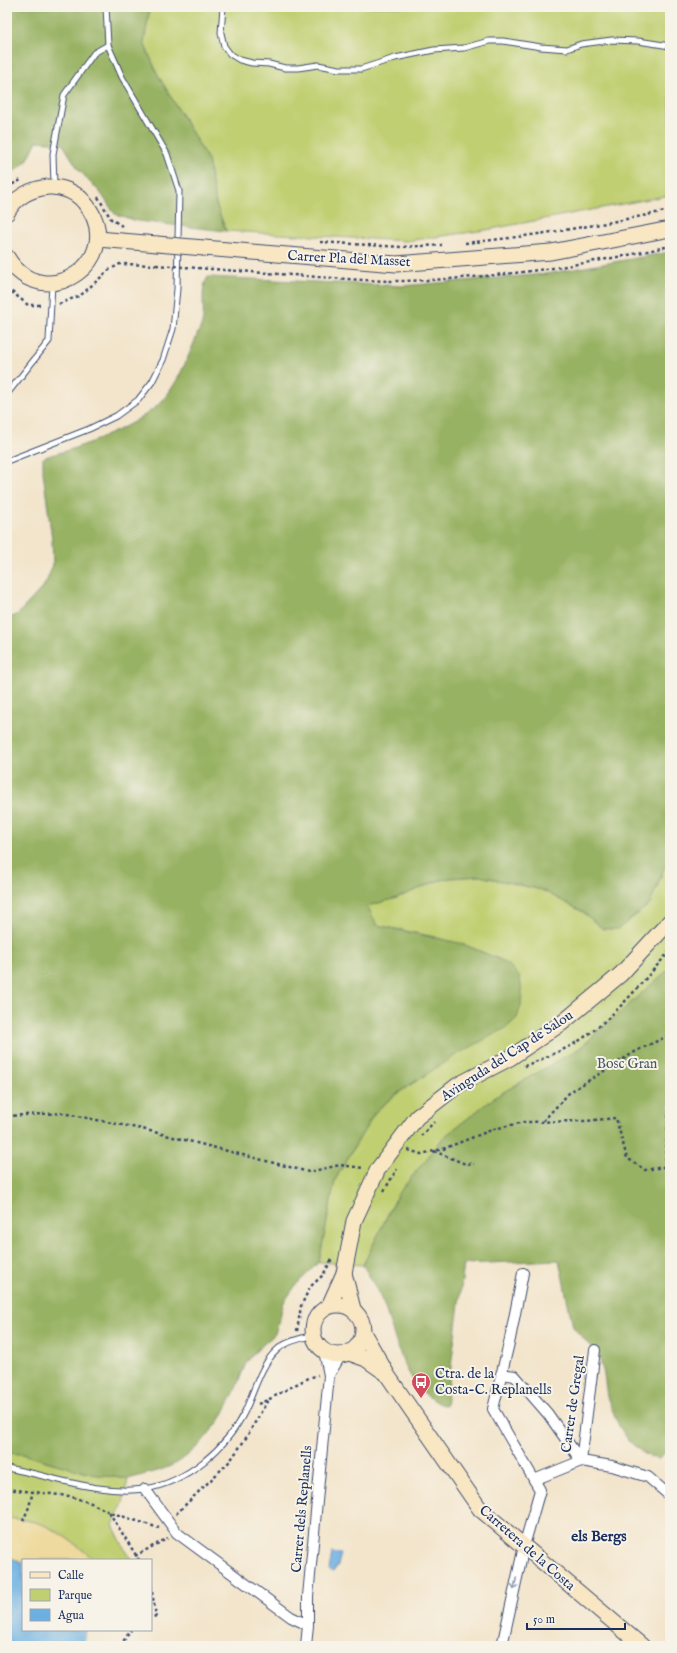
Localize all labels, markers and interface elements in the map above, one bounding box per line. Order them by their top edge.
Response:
street label: Carrer Pla del Masset [287,247,411,271]
street label: Avinguda del Cap de Salou [437,1006,577,1106]
park label: Bosc Gran [597,1055,658,1073]
street label: Carrer de Gregal [557,1354,589,1454]
place label: Ctra. de la Costa-C. Replanells [435,1365,552,1399]
bus stop icon: Ctra. de la Costa-C. Replanells [410,1371,432,1399]
street label: Carrer dels Replanells [287,1445,317,1573]
street label: Carretera de la Costa [475,1501,579,1595]
district label: els Bergs [571,1527,627,1546]
legend [22,1559,152,1631]
text: Calle [58,1568,84,1583]
one-way arrow [511,1577,519,1590]
text: Parque [58,1588,93,1604]
scale bar [527,1605,625,1631]
text: Agua [57,1608,85,1623]
text: 50 m [533,1612,555,1627]

